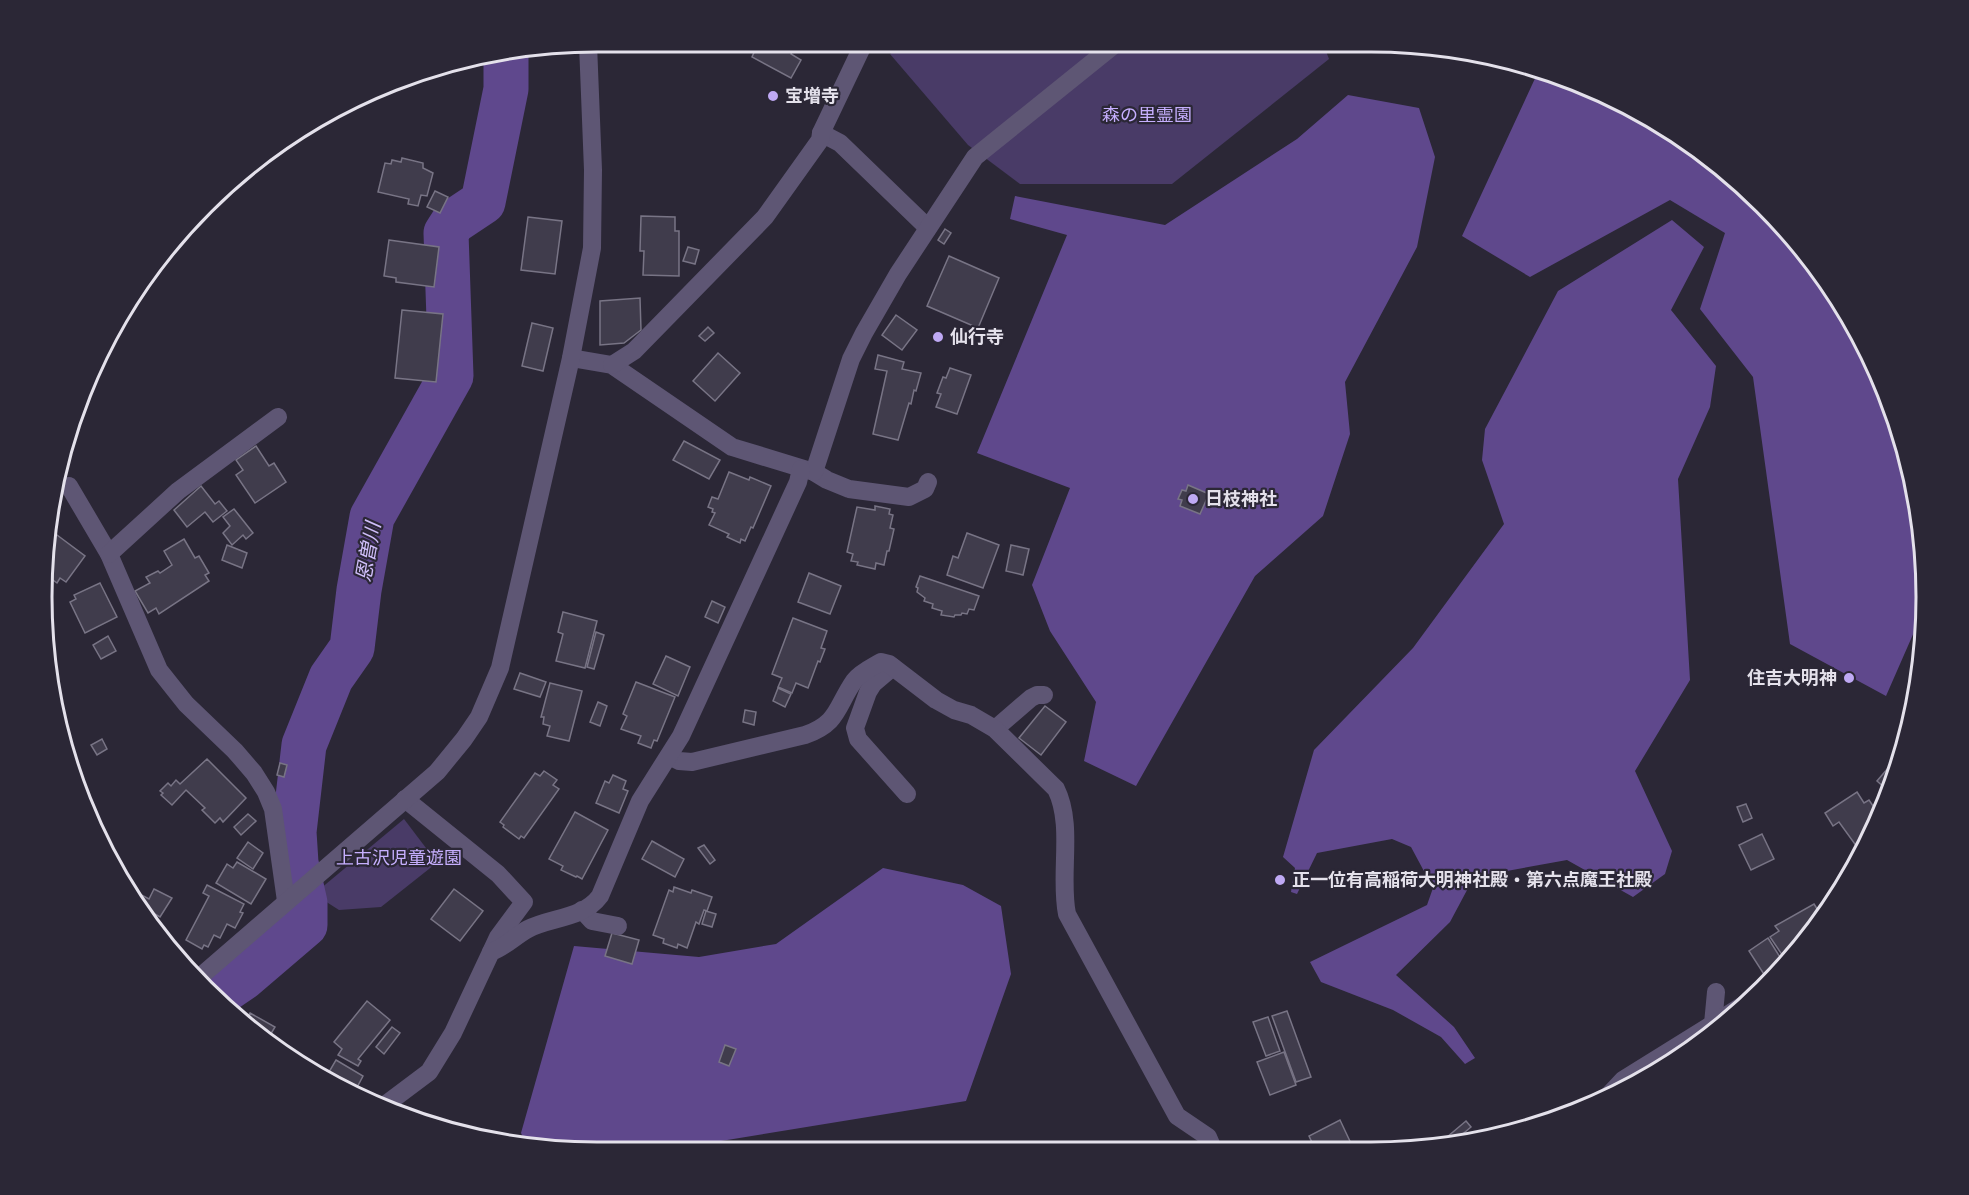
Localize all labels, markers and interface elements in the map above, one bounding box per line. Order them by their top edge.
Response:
place label: 宝増寺 [785,83,839,107]
marker: 宝増寺 [766,89,780,103]
park label: 森の里霊園 [1102,102,1192,126]
place label: 仙行寺 [950,324,1004,348]
marker: 仙行寺 [931,330,945,344]
place label: 日枝神社 [1205,486,1277,510]
marker: 日枝神社 [1186,492,1200,506]
water label: 恩曽川 [349,518,386,584]
place label: 住吉大明神 [1747,665,1837,689]
marker: 住吉大明神 [1842,671,1856,685]
park label: 上古沢児童遊園 [336,845,462,869]
place label: 正一位有高稲荷大明神社殿・第六点魔王社殿 [1292,867,1652,891]
marker: 正一位有高稲荷大明神社殿・第六点魔王社殿 [1273,873,1287,887]

